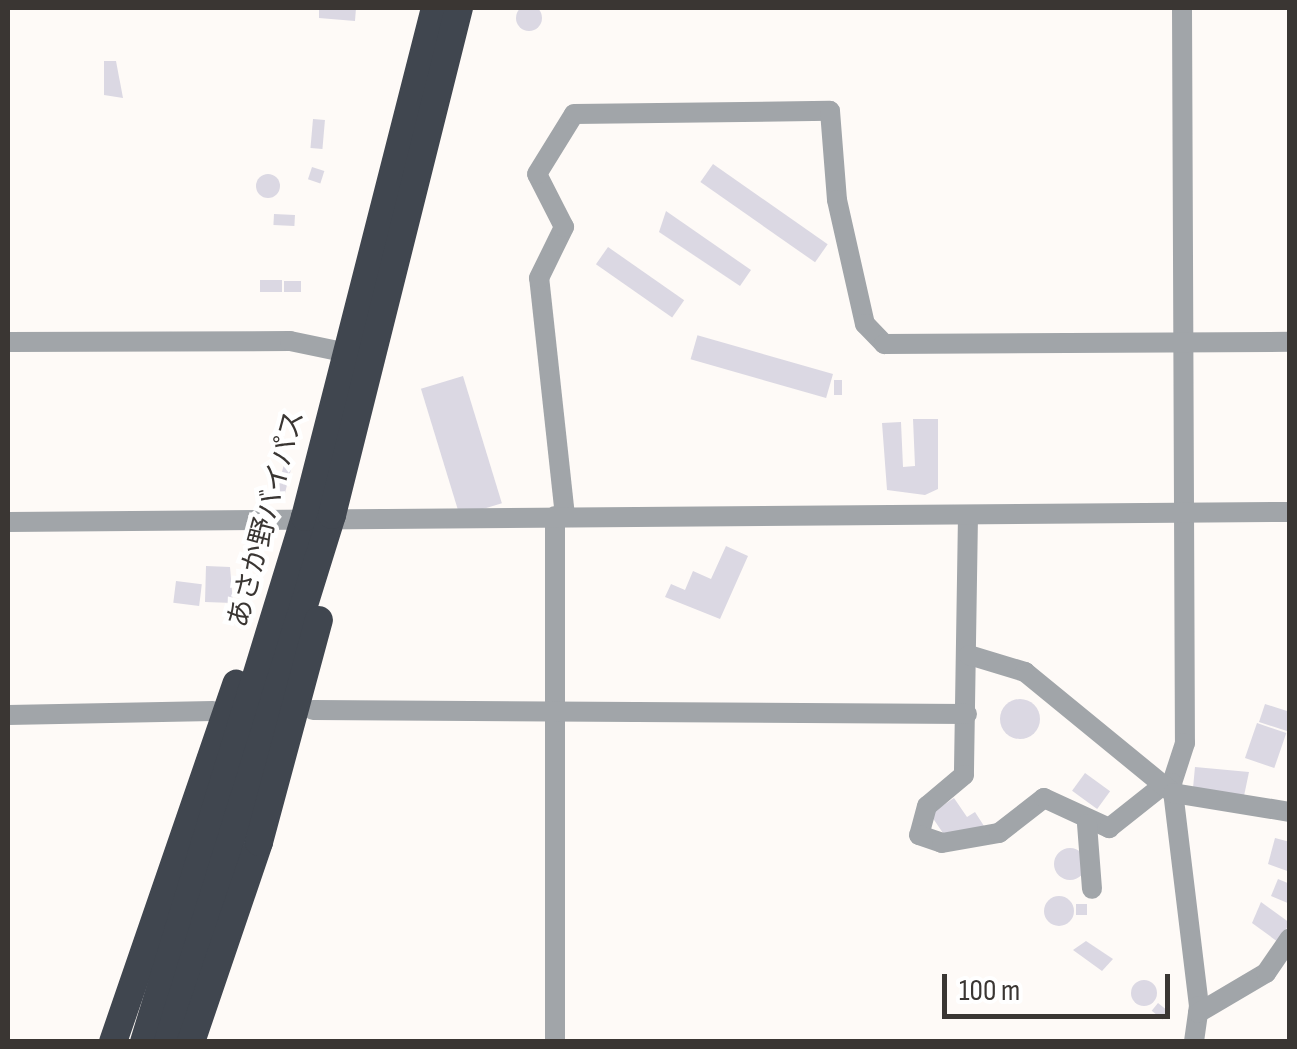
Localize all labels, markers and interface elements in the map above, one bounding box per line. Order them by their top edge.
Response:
street label: あさか野バイパス [222,406,312,632]
scale bar [947,954,1174,1016]
text: 100 m [959,973,1020,1009]

